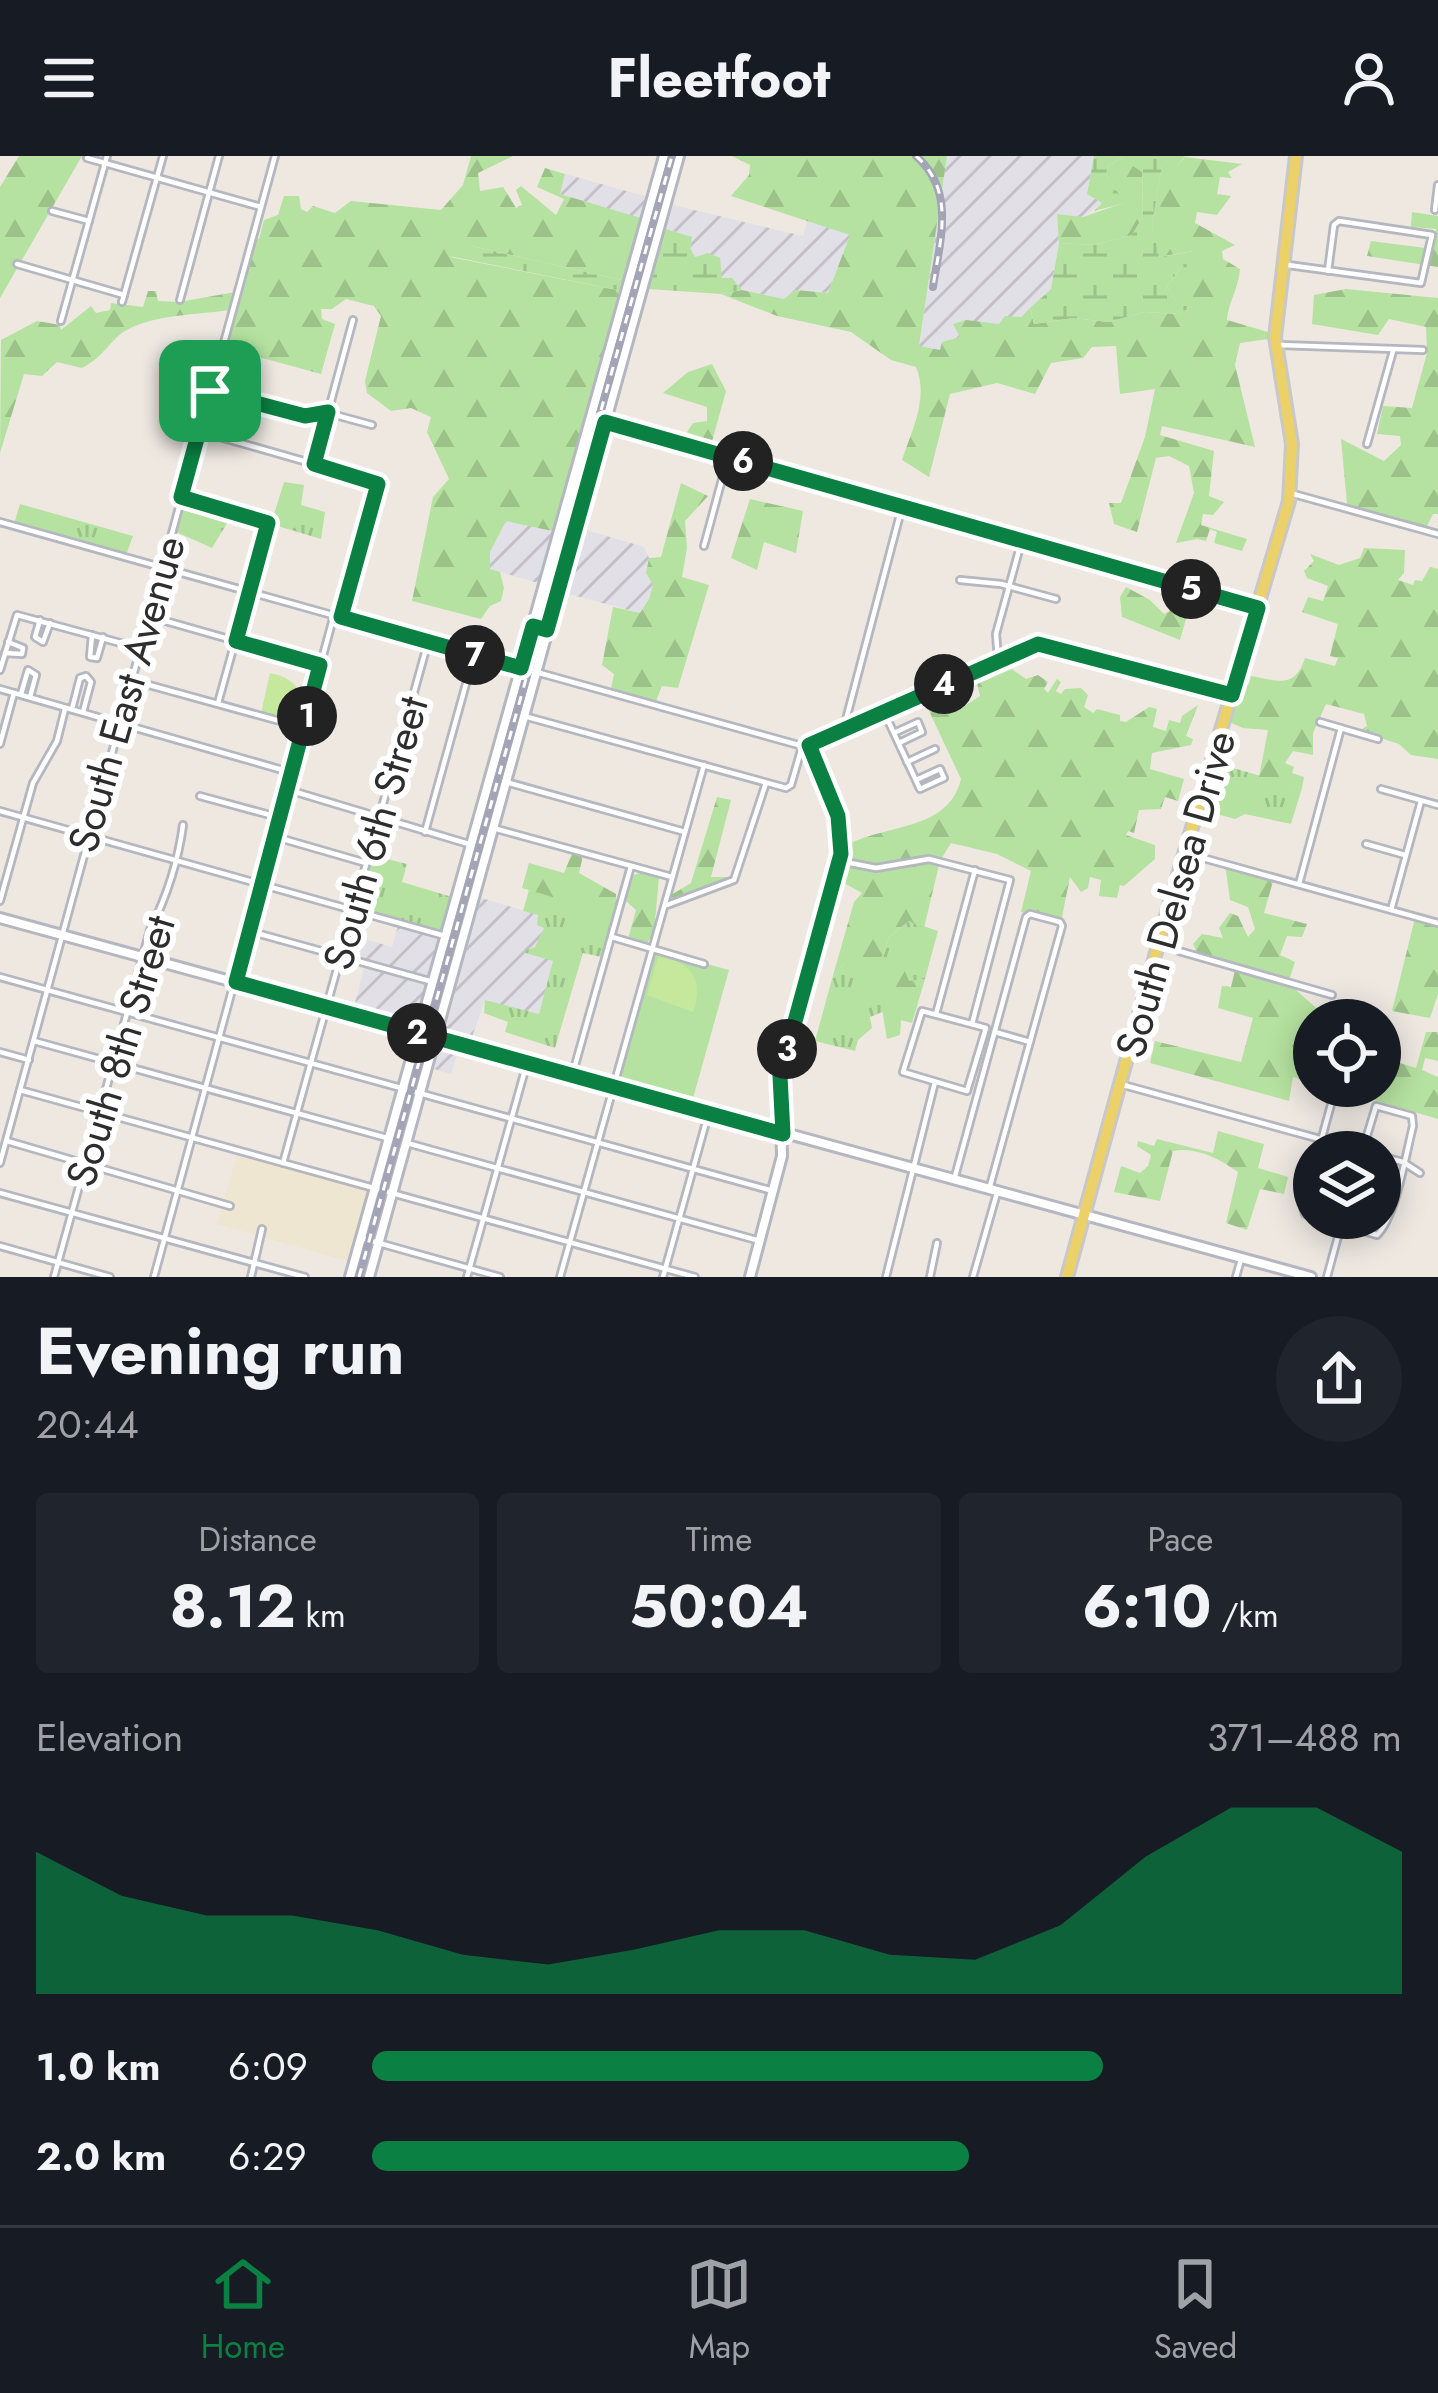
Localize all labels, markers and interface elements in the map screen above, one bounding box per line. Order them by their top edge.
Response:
text: Fleetfoot [608,39,830,117]
icon: menu [36,45,102,111]
icon: person [1336,45,1402,111]
pin [159,340,261,442]
icon: arrive [177,358,243,424]
pin: 6 [713,431,773,491]
text: 6 [732,437,754,484]
street label: South East Avenue [52,529,201,859]
pin: 5 [1161,559,1221,619]
text: 5 [1180,565,1202,612]
pin: 7 [445,625,505,685]
text: 7 [465,631,485,678]
pin: 4 [914,654,974,714]
text: 4 [932,660,956,707]
pin: 1 [277,686,337,746]
street label: South 6th Street [307,689,444,977]
text: 1 [299,692,315,739]
street label: South Delsea Drive [1100,724,1251,1065]
street label: South 8th Street [50,908,191,1194]
map controls [1293,999,1401,1239]
button: locate [1293,999,1401,1107]
pin: 2 [387,1003,447,1063]
text: 2 [406,1009,428,1056]
pin: 3 [757,1019,817,1079]
text: 3 [777,1025,797,1072]
button: layers [1293,1131,1401,1239]
text: Evening run [36,1303,405,1399]
button: share [1276,1316,1402,1442]
text: 20:44 [36,1396,139,1453]
text: Distance [199,1516,317,1563]
text: Time [686,1516,752,1563]
text: Pace [1147,1516,1213,1563]
text: 8.12 [170,1563,296,1650]
text: 50:04 [629,1563,809,1650]
text: 6:10 [1082,1563,1212,1650]
text: km [296,1592,346,1639]
text: /km [1212,1592,1279,1639]
text: Elevation [36,1709,183,1766]
text: 371–488 m [1207,1709,1402,1766]
text: 1.0 km [36,2038,160,2095]
text: 6:09 [228,2038,308,2095]
text: 2.0 km [36,2128,166,2185]
text: 6:29 [228,2128,307,2185]
tab: Home [201,2251,285,2370]
tab: Map [686,2251,752,2370]
tab: Saved [1154,2251,1237,2370]

